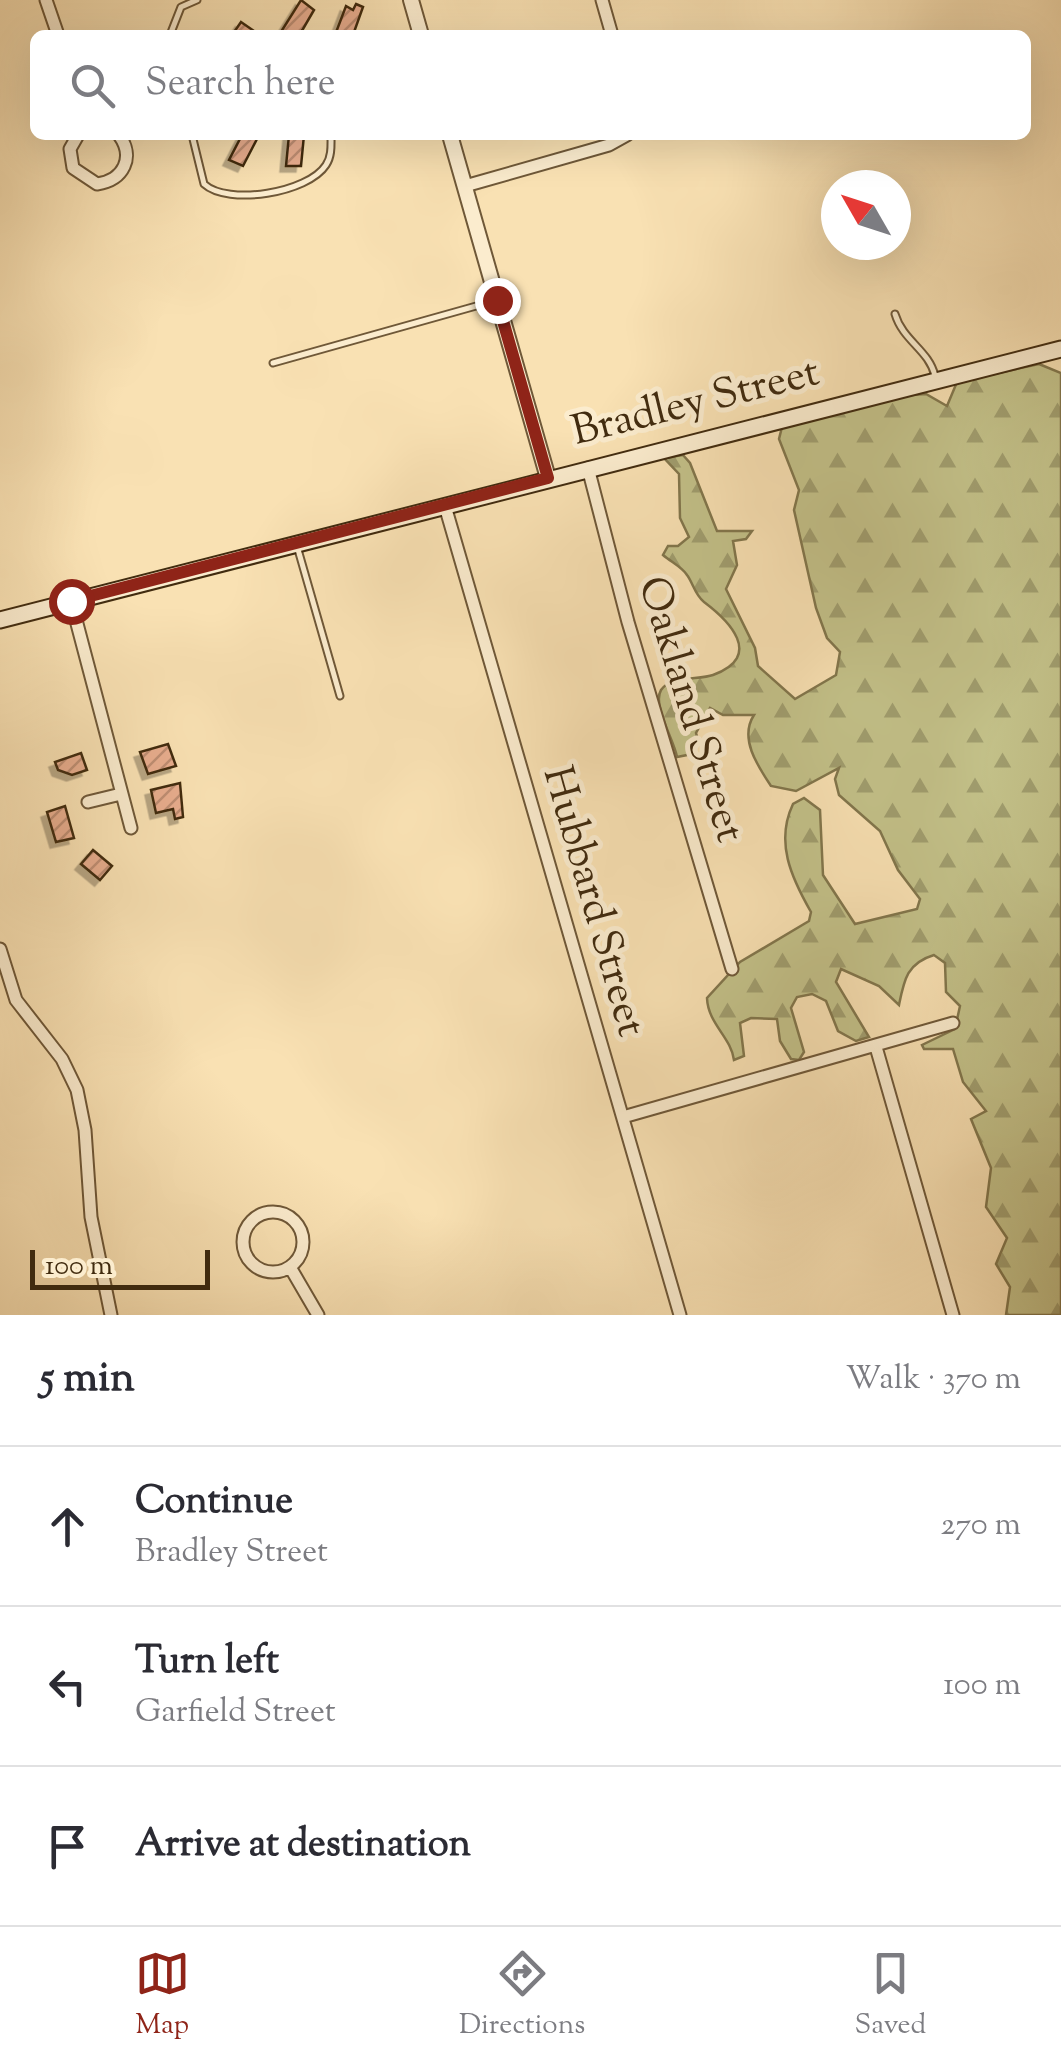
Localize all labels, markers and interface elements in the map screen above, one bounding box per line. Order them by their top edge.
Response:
search box [30,30,1031,140]
icon: search [65,58,120,113]
text: Search here [145,58,336,112]
north arrow [821,170,911,260]
route end [475,278,521,324]
street label: Bradley Street [566,344,826,464]
street label: Oakland Street [620,570,758,850]
route start [49,579,95,625]
street label: Hubbard Street [525,760,659,1044]
scale bar [30,1245,210,1290]
text: 100 m [45,1247,113,1287]
text: 5 min [40,1350,135,1410]
text: Walk · 370 m [846,1357,1021,1403]
text: Continue [135,1476,293,1530]
icon: ahead [40,1499,95,1554]
text: 270 m [940,1503,1021,1549]
text: Bradley Street [135,1530,328,1576]
text: Turn left [135,1636,279,1690]
icon: left [40,1659,95,1714]
text: 100 m [943,1663,1021,1709]
text: Garfield Street [135,1690,336,1736]
icon: arrive [40,1819,95,1874]
text: Arrive at destination [135,1819,471,1873]
tab: Map [135,1946,190,2046]
tab: Directions [459,1946,585,2046]
tab: Saved [854,1946,926,2046]

